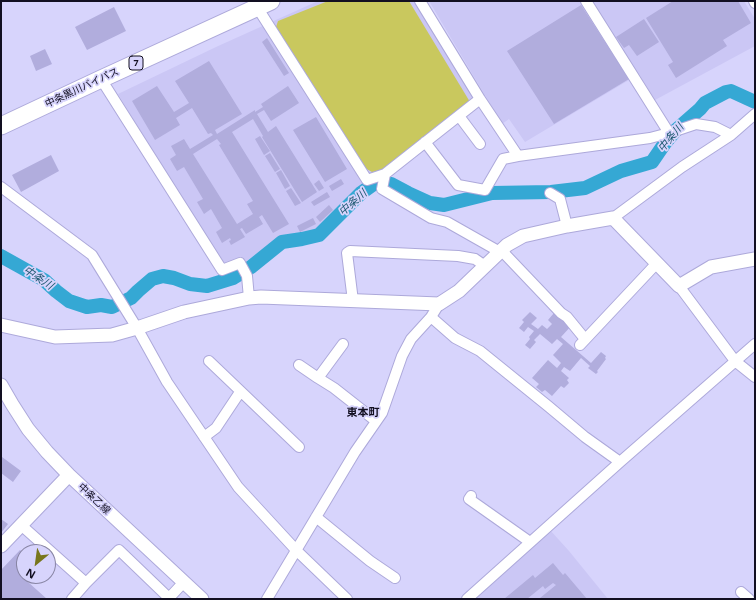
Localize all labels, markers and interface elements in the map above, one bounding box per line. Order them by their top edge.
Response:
road number: 7 [129,56,143,70]
street label: 中条黒川バイパス [43,66,121,110]
water label: 中条川 [655,121,687,155]
water label: 中条川 [336,187,370,219]
water label: 中条川 [21,263,55,293]
district label: 東本町 [347,406,379,420]
street label: 中条乙線 [75,481,113,517]
north arrow [16,544,56,584]
text: N [23,565,38,583]

